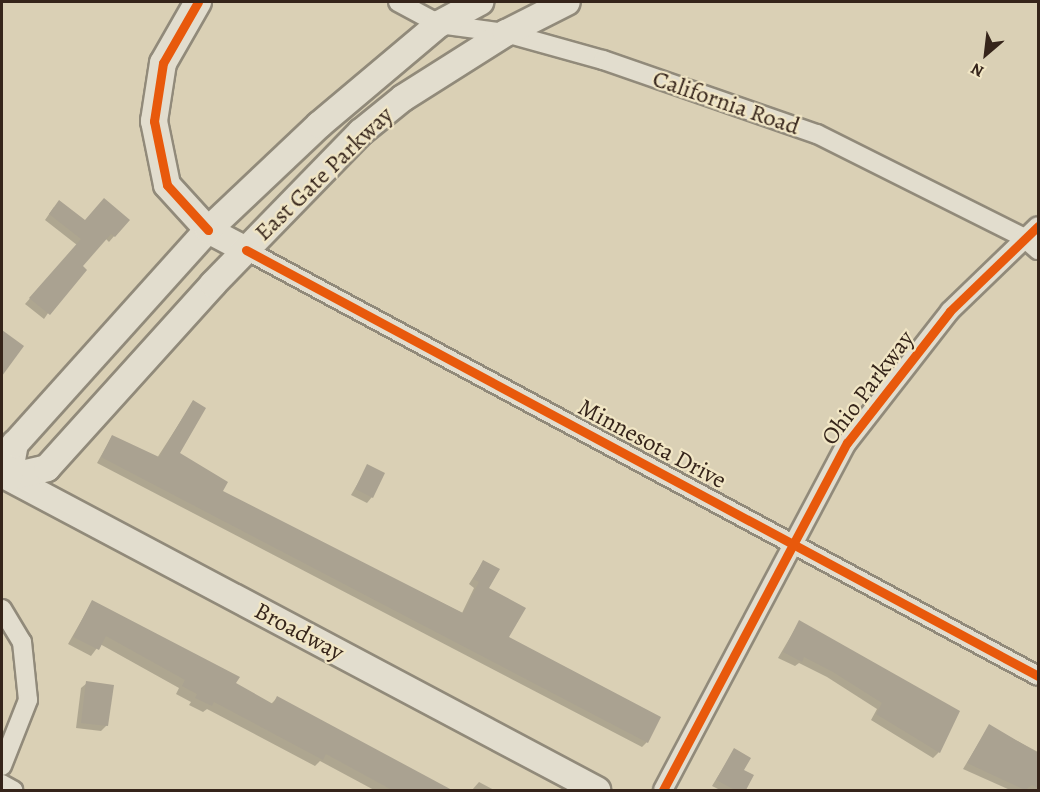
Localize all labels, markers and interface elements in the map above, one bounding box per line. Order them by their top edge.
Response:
north arrow [956,24,1016,84]
text: N [967,57,988,82]
street label: California Road [649,64,803,142]
street label: East Gate Parkway [249,101,399,247]
street label: Ohio Parkway [816,325,920,451]
street label: Minnesota Drive [573,393,731,495]
street label: Broadway [249,597,349,667]

